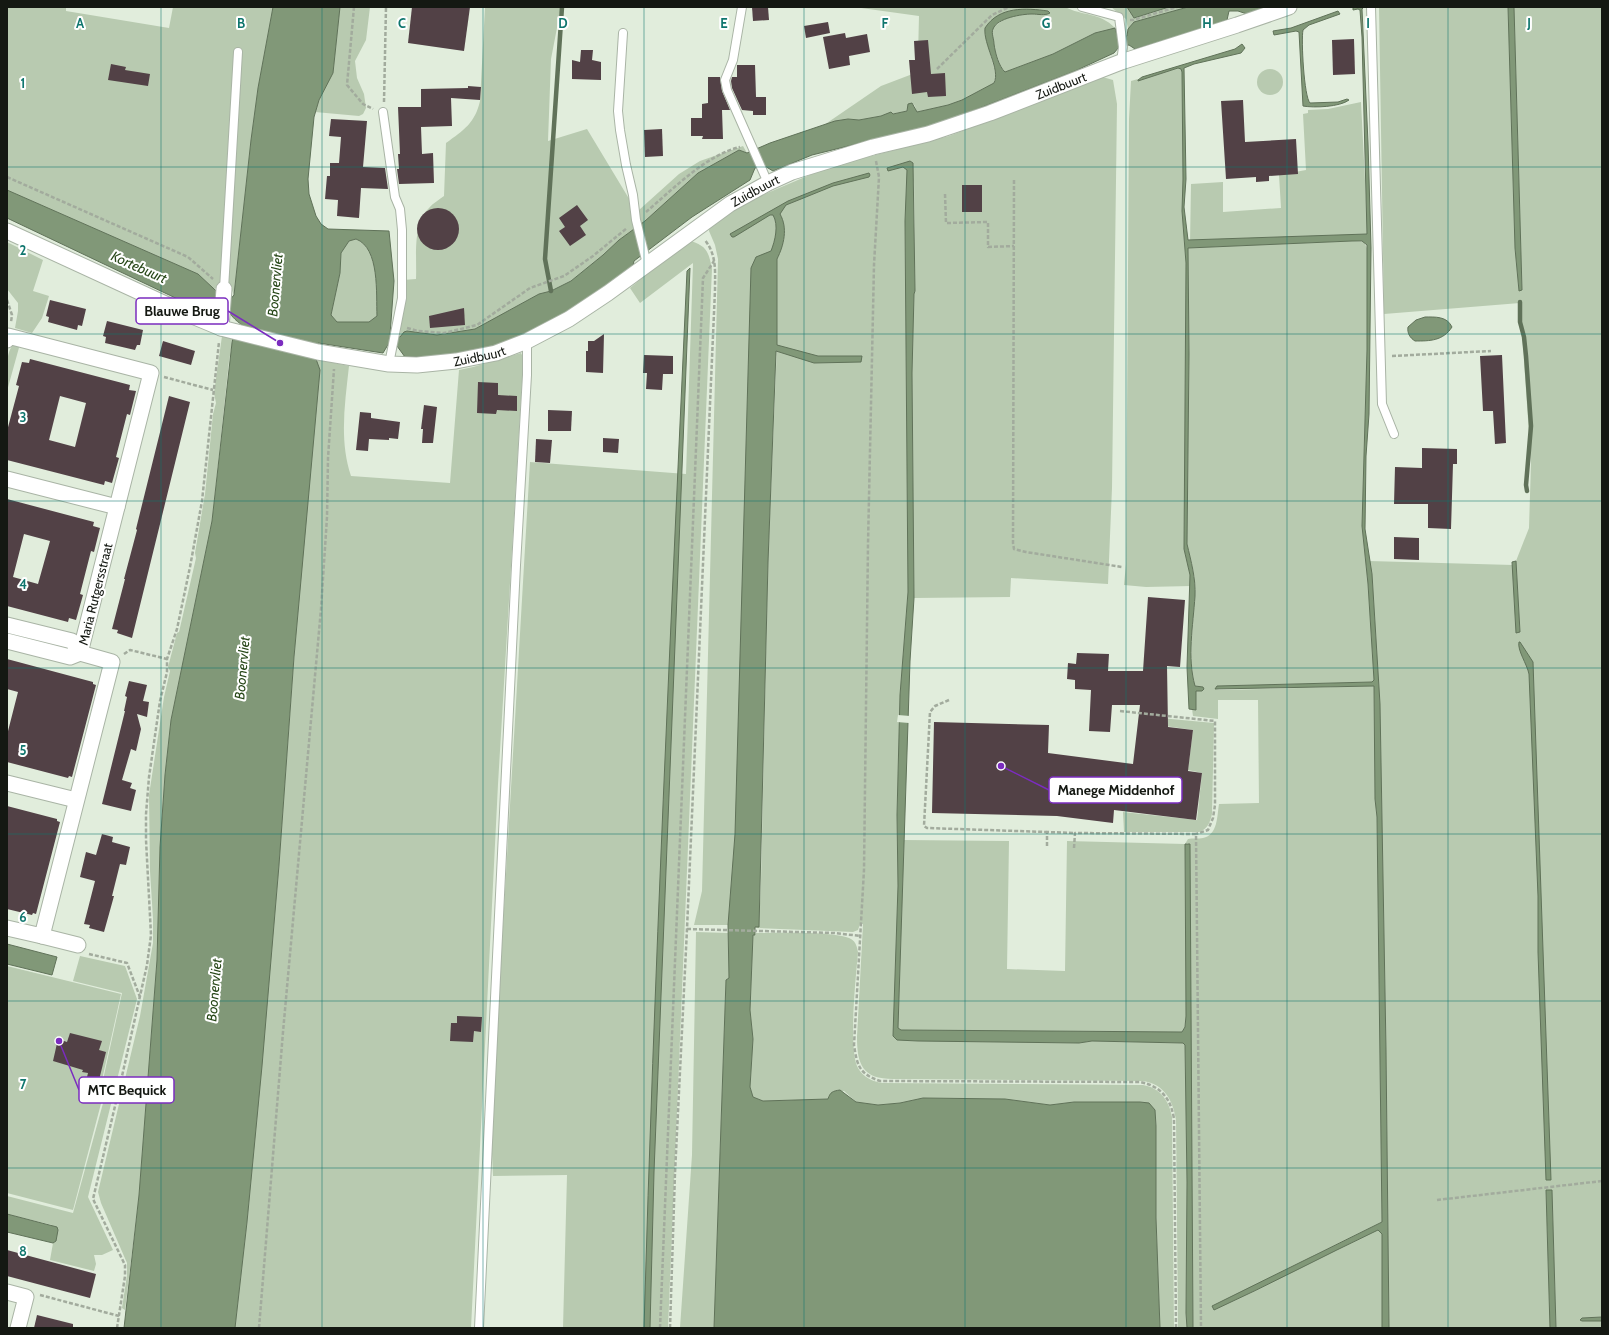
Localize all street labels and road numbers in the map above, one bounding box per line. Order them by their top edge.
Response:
street label: Zuidbuurt [1033,68,1089,102]
street label: Zuidbuurt [728,171,782,210]
street label: Zuidbuurt [452,342,508,369]
street label: Maria Rutgersstraat [75,541,116,647]

